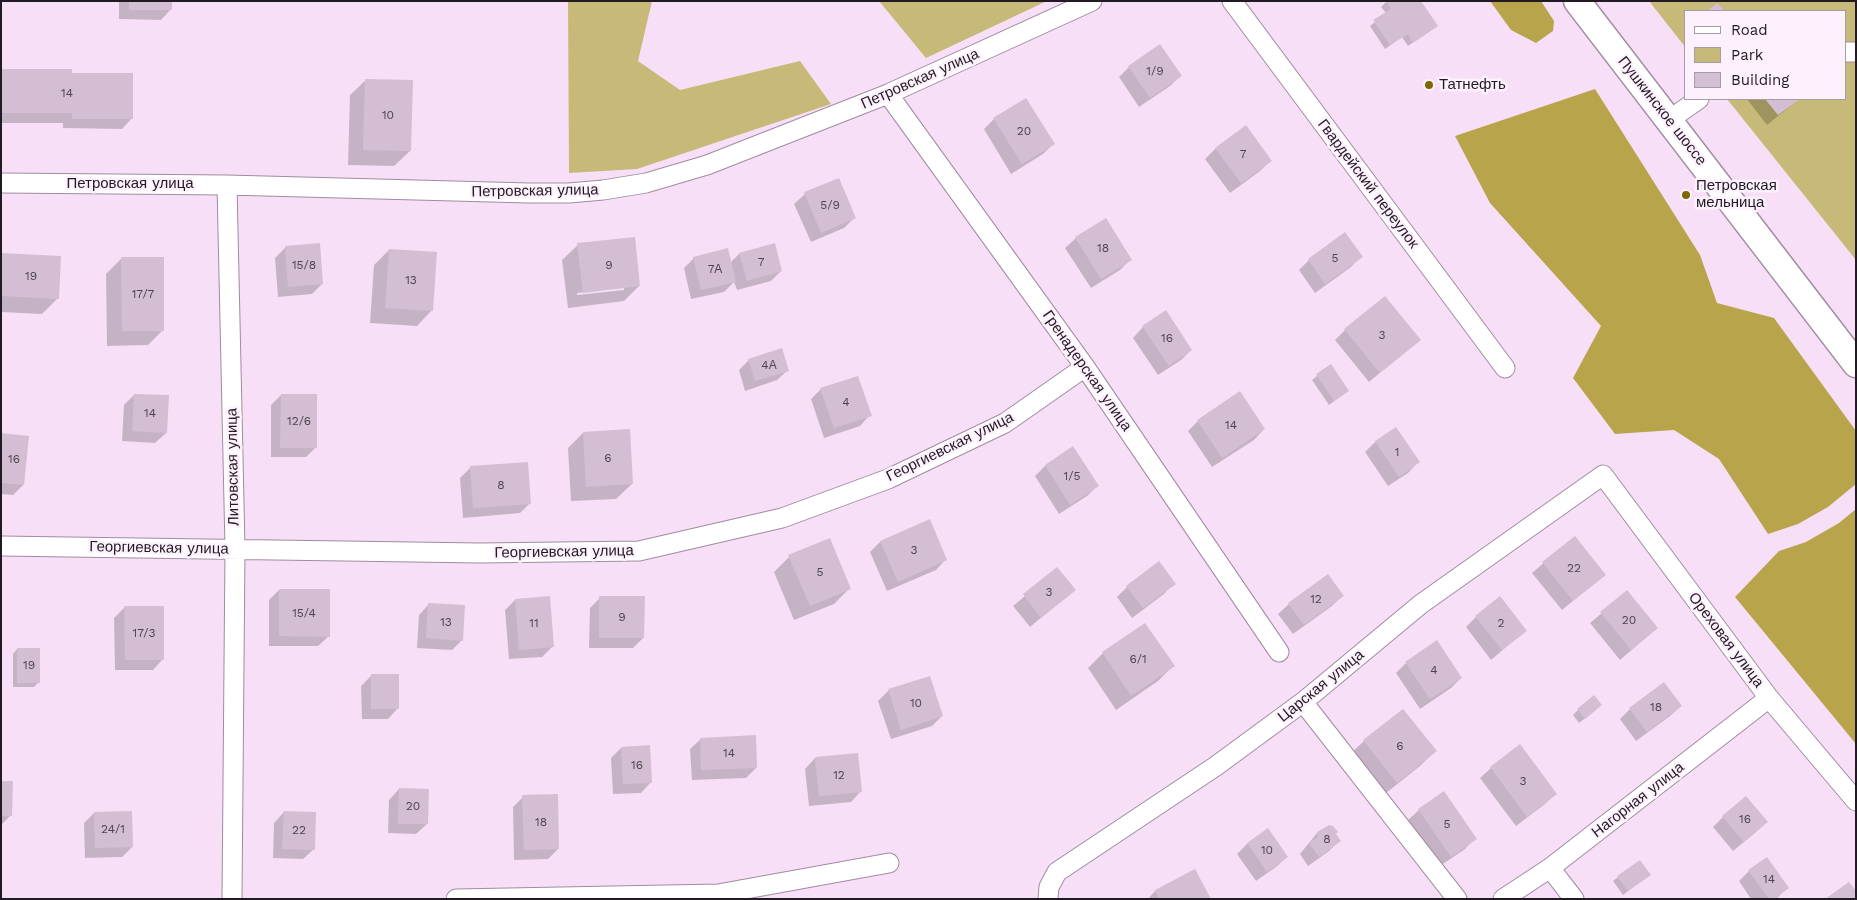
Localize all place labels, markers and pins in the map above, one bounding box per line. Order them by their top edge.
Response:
place label: Татнефть [1439,76,1506,94]
marker: Татнефть [1423,79,1435,91]
place label: Петровская мельница [1696,177,1777,212]
marker: Петровская мельница [1680,189,1692,201]

